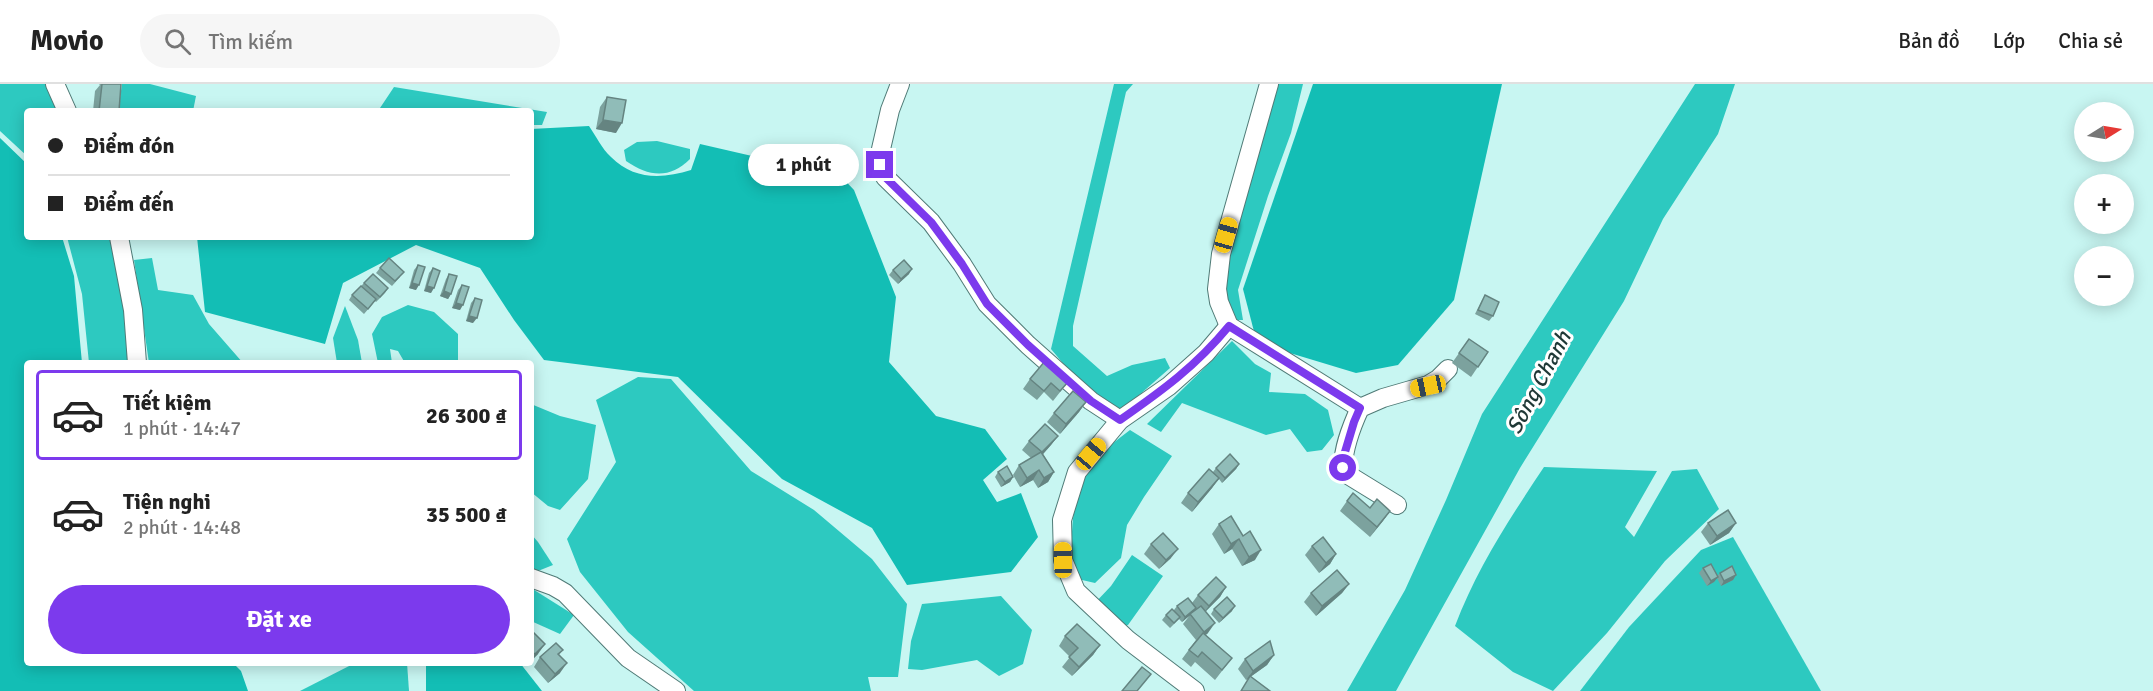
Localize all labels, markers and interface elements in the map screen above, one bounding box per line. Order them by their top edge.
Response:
search box [140,14,560,68]
text: Movio [30,24,104,58]
icon: search [161,25,194,58]
text: Tìm kiếm [209,28,293,55]
text: Bản đồ [1898,28,1960,54]
text: Lớp [1993,28,2025,54]
text: Chia sẻ [2058,28,2123,54]
north arrow [2074,102,2134,162]
map controls [2074,102,2134,306]
text: Điểm đón [84,132,175,159]
callout: 1 phút [748,144,859,186]
route end [866,151,893,178]
text: 1 phút [776,152,831,177]
button: + [2074,174,2134,234]
text: Điểm đến [84,190,174,217]
car [1212,215,1240,255]
button: − [2074,246,2134,306]
water label: Sông Chanh [1500,325,1577,438]
car [1409,373,1447,399]
icon: car [51,388,105,442]
text: Tiết kiệm [123,389,211,416]
text: 26 300 ₫ [426,402,507,429]
text: 1 phút · 14:47 [123,416,241,441]
car [1073,434,1109,474]
route start [1329,454,1356,481]
icon: car [51,487,105,541]
text: Tiện nghi [123,488,211,515]
text: 35 500 ₫ [426,501,507,528]
text: 2 phút · 14:48 [123,515,241,540]
car [1054,542,1072,578]
button: Đặt xe [48,585,510,654]

